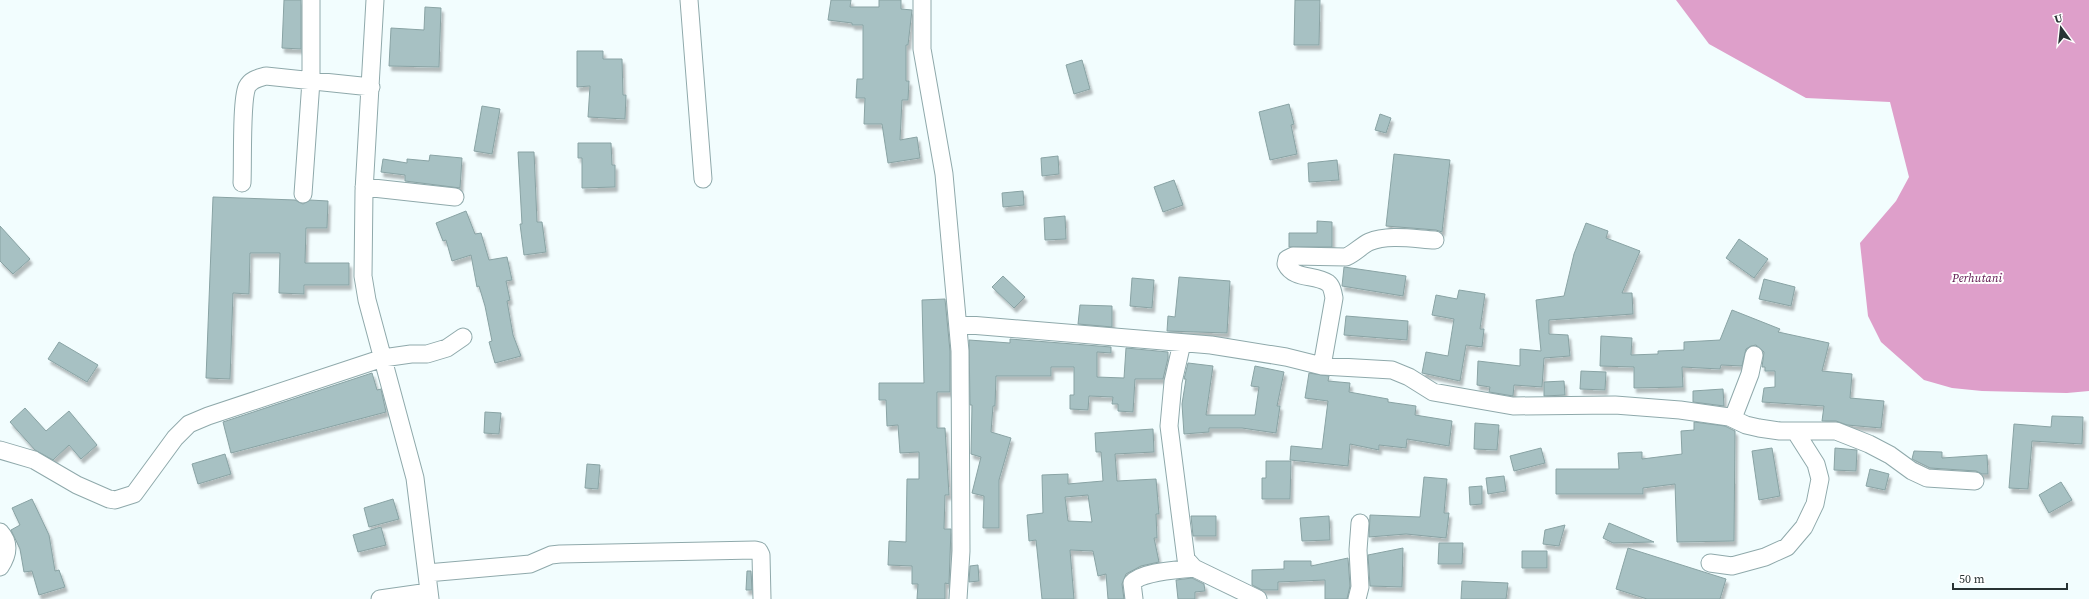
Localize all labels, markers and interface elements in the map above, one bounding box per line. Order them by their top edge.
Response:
north arrow [2041,8,2081,48]
text: U [2053,11,2064,27]
park label: Perhutani [1951,270,2002,286]
scale bar [1953,565,2067,591]
text: 50 m [1959,571,1985,587]

